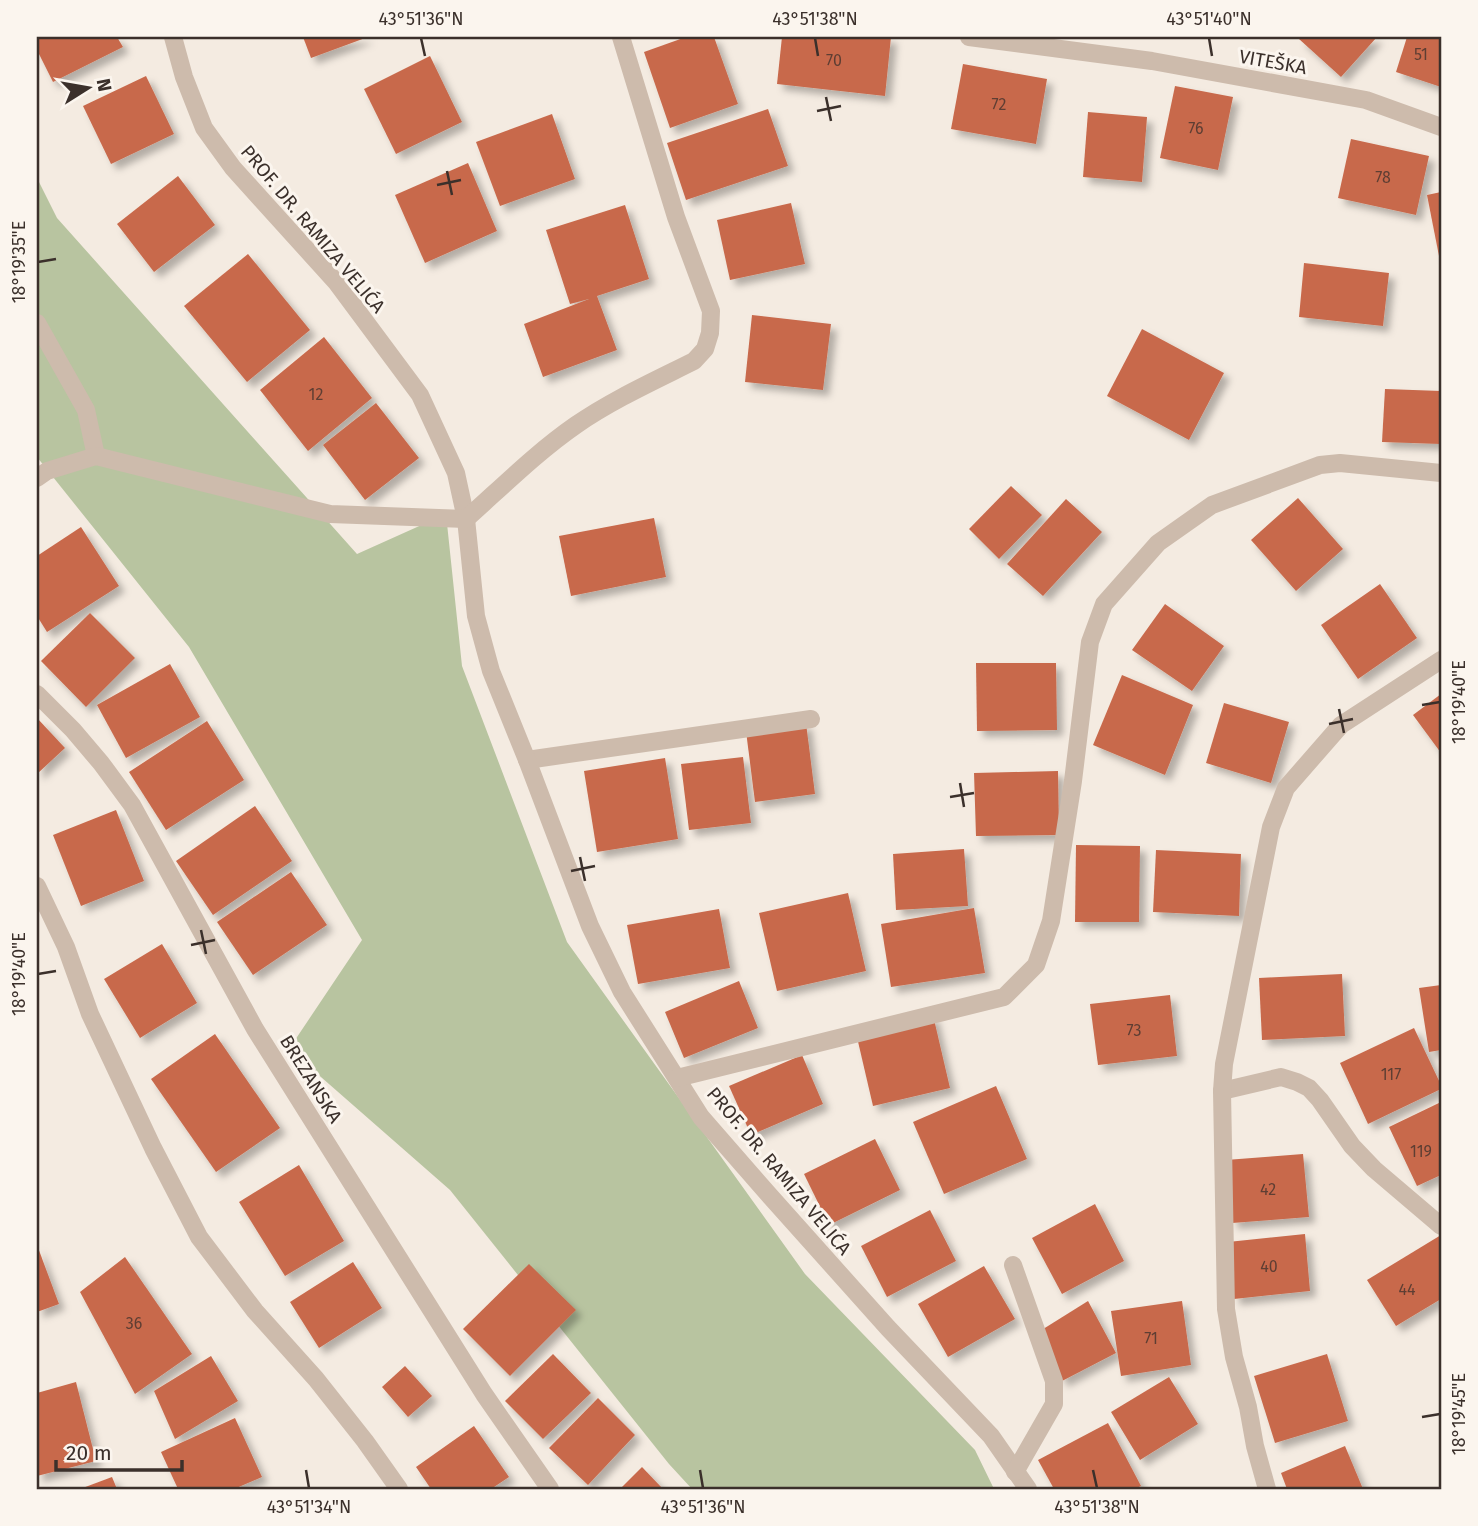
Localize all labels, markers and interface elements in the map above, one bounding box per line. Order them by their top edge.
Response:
text: 43°51'36"N [378,8,464,30]
text: 43°51'38"N [772,8,858,30]
text: 43°51'40"N [1166,8,1252,30]
street label: VITEŠKA [1237,45,1309,79]
house number: 51 [1414,45,1428,64]
house number: 70 [826,51,842,70]
north arrow [52,52,122,122]
text: N [92,76,117,93]
house number: 72 [992,95,1006,114]
house number: 76 [1188,119,1204,138]
street label: PROF. DR. RAMIZA VELIĆA [236,140,390,318]
house number: 78 [1375,168,1391,187]
text: 18°19'35"E [8,221,30,303]
house number: 12 [309,385,323,404]
text: 18°19'40"E [1448,660,1470,744]
text: 18°19'40"E [8,932,30,1016]
house number: 73 [1127,1021,1141,1040]
street label: BREZANSKA [275,1031,347,1127]
house number: 117 [1381,1065,1401,1084]
street label: PROF. DR. RAMIZA VELIĆA [702,1082,856,1260]
house number: 119 [1410,1142,1432,1161]
house number: 42 [1260,1180,1276,1199]
house number: 40 [1260,1257,1278,1276]
house number: 44 [1398,1280,1416,1299]
house number: 36 [126,1314,142,1333]
house number: 71 [1144,1329,1158,1348]
text: 18°19'45"E [1448,1373,1470,1455]
scale bar [56,1428,182,1472]
text: 20 m [66,1440,112,1466]
text: 43°51'34"N [267,1496,351,1518]
text: 43°51'36"N [660,1496,746,1518]
text: 43°51'38"N [1054,1496,1140,1518]

